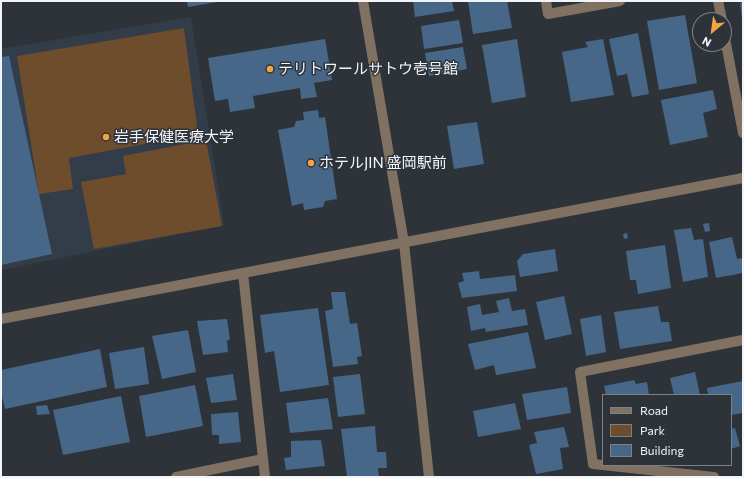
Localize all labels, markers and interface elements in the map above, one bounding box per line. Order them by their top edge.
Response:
north arrow [692,12,732,52]
text: N [700,34,713,50]
place label: テリトワールサトウ壱号館 [278,60,458,78]
marker: テリトワールサトウ壱号館 [265,64,275,74]
place label: 岩手保健医療大学 [114,128,234,146]
marker: 岩手保健医療大学 [101,132,111,142]
place label: ホテルJIN 盛岡駅前 [319,154,447,172]
marker: ホテルJIN 盛岡駅前 [306,158,316,168]
legend [602,394,732,466]
text: Road [640,403,668,417]
text: Park [640,423,665,437]
text: Building [640,443,684,457]

